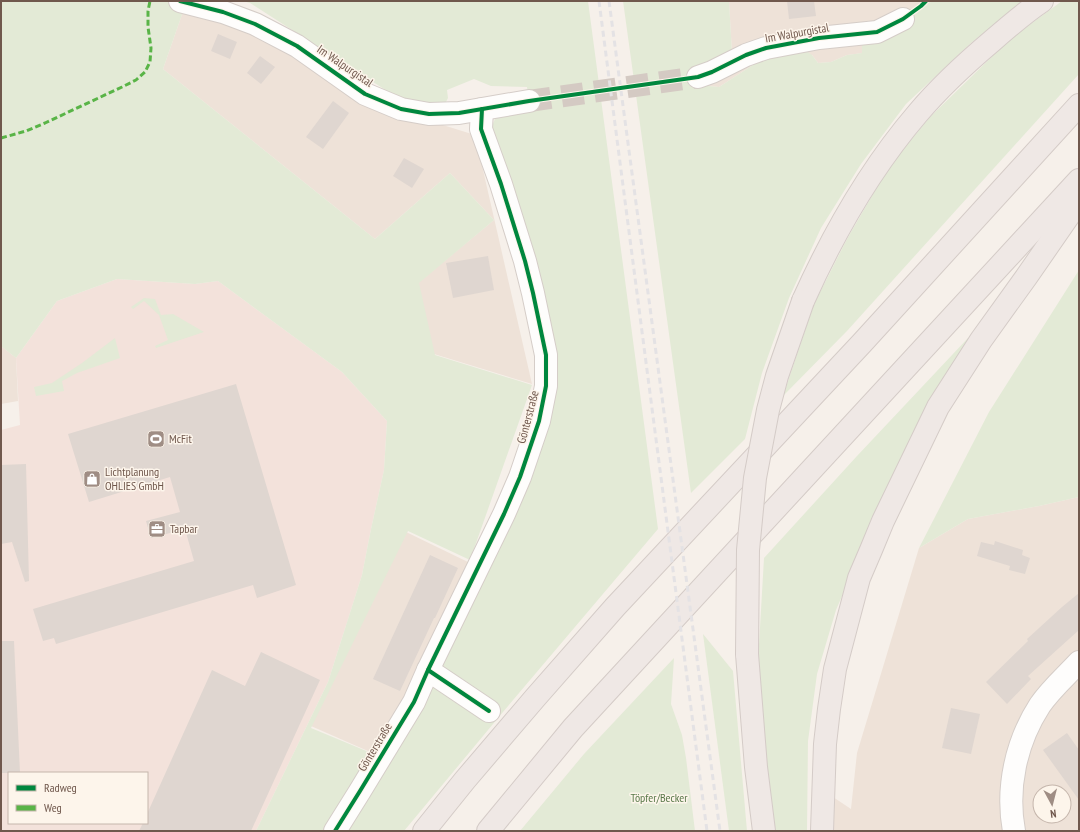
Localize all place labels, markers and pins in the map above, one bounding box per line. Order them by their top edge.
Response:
sports icon: McFit [146,429,166,449]
place label: McFit [169,431,192,446]
place label: Lichtplanung OHLIES GmbH [105,464,164,493]
shop icon: Lichtplanung OHLIES GmbH [82,469,102,489]
office icon: Tapbar [147,519,167,539]
place label: Tapbar [170,521,198,536]

